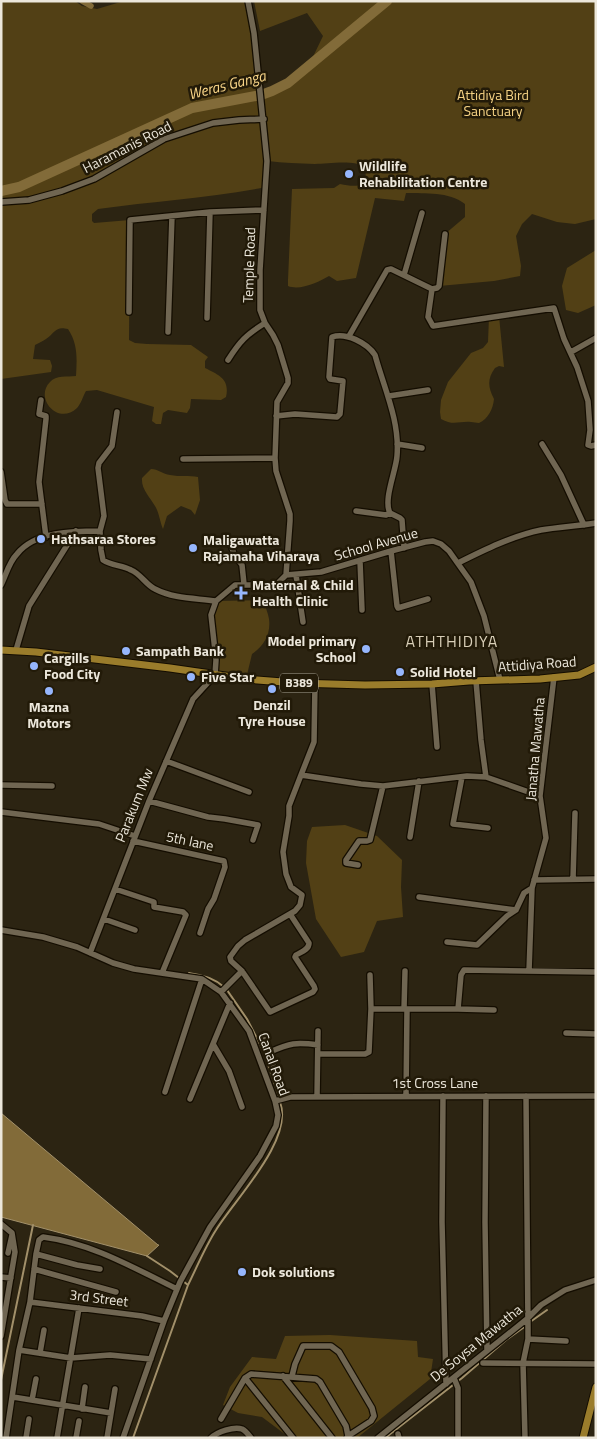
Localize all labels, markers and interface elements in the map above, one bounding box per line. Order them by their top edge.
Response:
water label: Weras Ganga [186,63,269,105]
park label: Attidiya Bird Sanctuary [457,84,529,121]
street label: Haramanis Road [79,115,175,178]
place label: Wildlife Rehabilitation Centre [359,155,487,192]
marker: Wildlife Rehabilitation Centre [343,168,355,180]
street label: Temple Road [237,227,260,303]
street label: School Avenue [332,522,420,565]
place label: Hathsaraa Stores [51,528,156,549]
place label: Maligawatta Rajamaha Viharaya [203,529,320,566]
marker: Hathsaraa Stores [35,533,47,545]
marker: Maligawatta Rajamaha Viharaya [187,542,199,554]
place label: Maternal & Child Health Clinic [252,574,354,611]
marker: Maternal & Child Health Clinic [234,586,248,600]
district label: ATHTHIDIYA [406,629,498,653]
place label: Model primary School [267,630,356,667]
place label: Sampath Bank [136,640,225,661]
marker: Model primary School [360,643,372,655]
marker: Sampath Bank [120,645,132,657]
place label: Cargills Food City [44,647,100,684]
street label: Attidiya Road [497,650,577,677]
marker: Cargills Food City [28,660,40,672]
place label: Solid Hotel [410,661,476,682]
place label: Five Star [201,666,254,687]
marker: Solid Hotel [394,666,406,678]
marker: Five Star [185,671,197,683]
road number: B389 [280,674,318,692]
marker: Denzil Tyre House [266,683,278,695]
marker: Mazna Motors [43,685,55,697]
place label: Denzil Tyre House [238,694,306,731]
place label: Mazna Motors [27,696,71,733]
street label: Janatha Mawatha [520,696,549,802]
street label: Parakum Mw [109,764,158,845]
street label: 5th lane [164,825,216,856]
street label: Canal Road [253,1029,296,1098]
street label: 1st Cross Lane [392,1072,478,1093]
place label: Dok solutions [252,1261,335,1282]
marker: Dok solutions [236,1266,248,1278]
street label: 3rd Street [68,1283,130,1312]
street label: De Soysa Mawatha [425,1299,526,1386]

